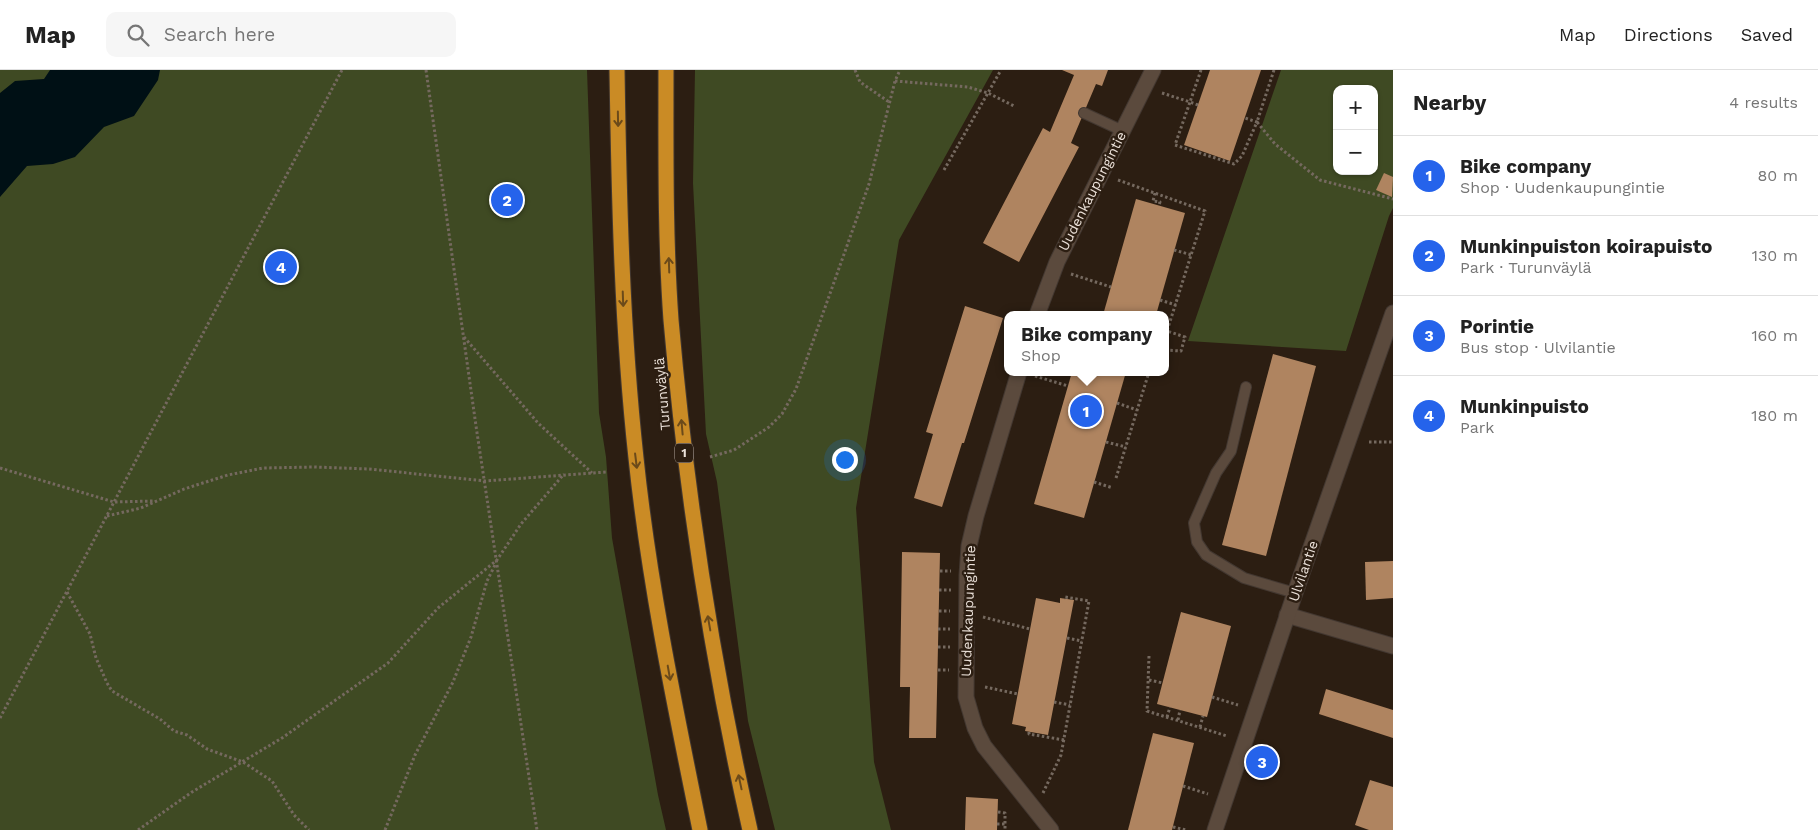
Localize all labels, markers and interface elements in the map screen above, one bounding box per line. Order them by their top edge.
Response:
search box [106,12,456,57]
text: Map [25,21,76,49]
icon: search [124,21,152,49]
text: Search here [164,23,275,46]
text: Map [1559,24,1596,45]
text: Directions [1624,24,1713,45]
text: Saved [1741,24,1793,45]
map controls [1333,85,1378,175]
button: + [1333,85,1378,130]
text: Nearby [1413,90,1486,115]
text: 4 results [1729,93,1798,112]
one-way arrow [613,110,623,126]
street label: Uudenkaupungintie [1055,129,1129,253]
button: − [1333,130,1378,175]
text: Bike company [1460,155,1591,178]
text: 1 [1426,166,1432,185]
text: 80 m [1757,166,1798,185]
text: Shop · Uudenkaupungintie [1460,178,1665,197]
pin: 2 [491,181,523,219]
text: Munkinpuiston koirapuisto [1460,235,1712,258]
text: 2 [1424,246,1434,265]
text: 130 m [1752,246,1798,265]
pin: 4 [265,248,297,286]
one-way arrow [665,258,674,274]
text: Park · Turunväylä [1460,258,1592,277]
one-way arrow [618,290,627,306]
popup [1004,311,1169,376]
text: Porintie [1460,315,1534,338]
text: Bike company [1021,323,1152,346]
text: 3 [1424,326,1434,345]
text: 160 m [1751,326,1798,345]
text: Bus stop · Ulvilantie [1460,338,1616,357]
text: Shop [1021,346,1061,365]
street label: Turunväylä [651,357,673,431]
pin: 1 [1070,392,1102,430]
text: Munkinpuisto [1460,395,1589,418]
text: 4 [1424,406,1434,425]
text: 180 m [1751,406,1798,425]
text: Park [1460,418,1494,437]
one-way arrow [677,420,687,436]
road number: 1 [675,443,693,462]
your location [832,447,858,473]
one-way arrow [631,452,641,468]
street label: Ulvilantie [1285,538,1321,604]
street label: Uudenkaupungintie [958,545,978,677]
one-way arrow [704,615,714,631]
one-way arrow [664,665,674,681]
pin: 3 [1246,743,1278,781]
one-way arrow [735,775,744,791]

